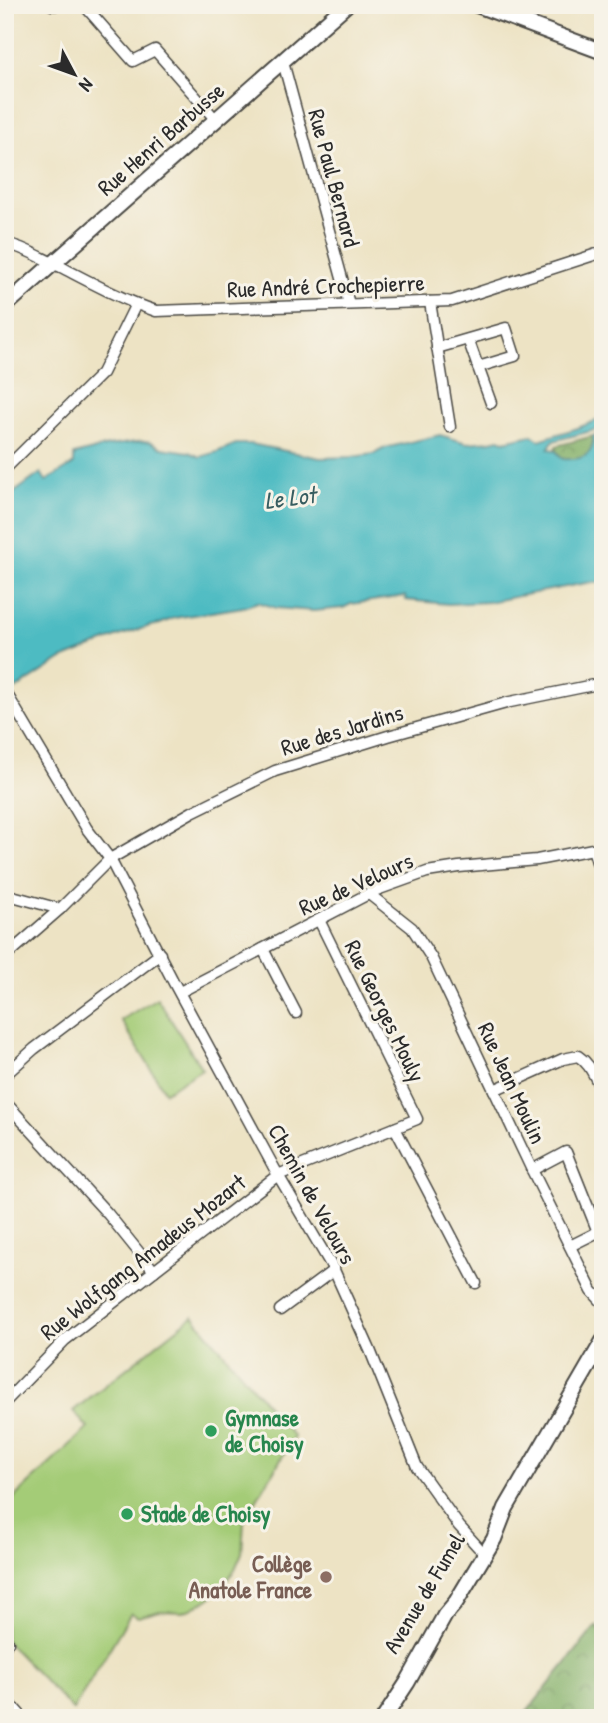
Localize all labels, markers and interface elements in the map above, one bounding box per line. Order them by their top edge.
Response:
north arrow [38,38,108,108]
text: N [74,73,100,97]
street label: Rue Henri Barbusse [91,75,231,202]
street label: Rue Paul Bernard [301,105,368,250]
street label: Rue André Crochepierre [227,267,425,304]
water label: Le Lot [263,478,321,516]
street label: Rue des Jardins [277,696,407,763]
street label: Rue de Velours [294,845,418,922]
street label: Rue Georges Mouly [338,935,433,1087]
street label: Rue Jean Moulin [471,1017,554,1148]
street label: Chemin de Velours [261,1118,364,1269]
street label: Rue Wolfgang Amadeus Mozart [33,1166,253,1347]
place label: Gymnase de Choisy [225,1402,304,1460]
marker: Gymnase de Choisy [203,1423,219,1439]
place label: Stade de Choisy [141,1498,271,1530]
marker: Stade de Choisy [119,1506,135,1522]
street label: Avenue de Fumel [375,1526,472,1659]
place label: Collège Anatole France [189,1548,313,1605]
marker: Collège Anatole France [318,1569,334,1585]

